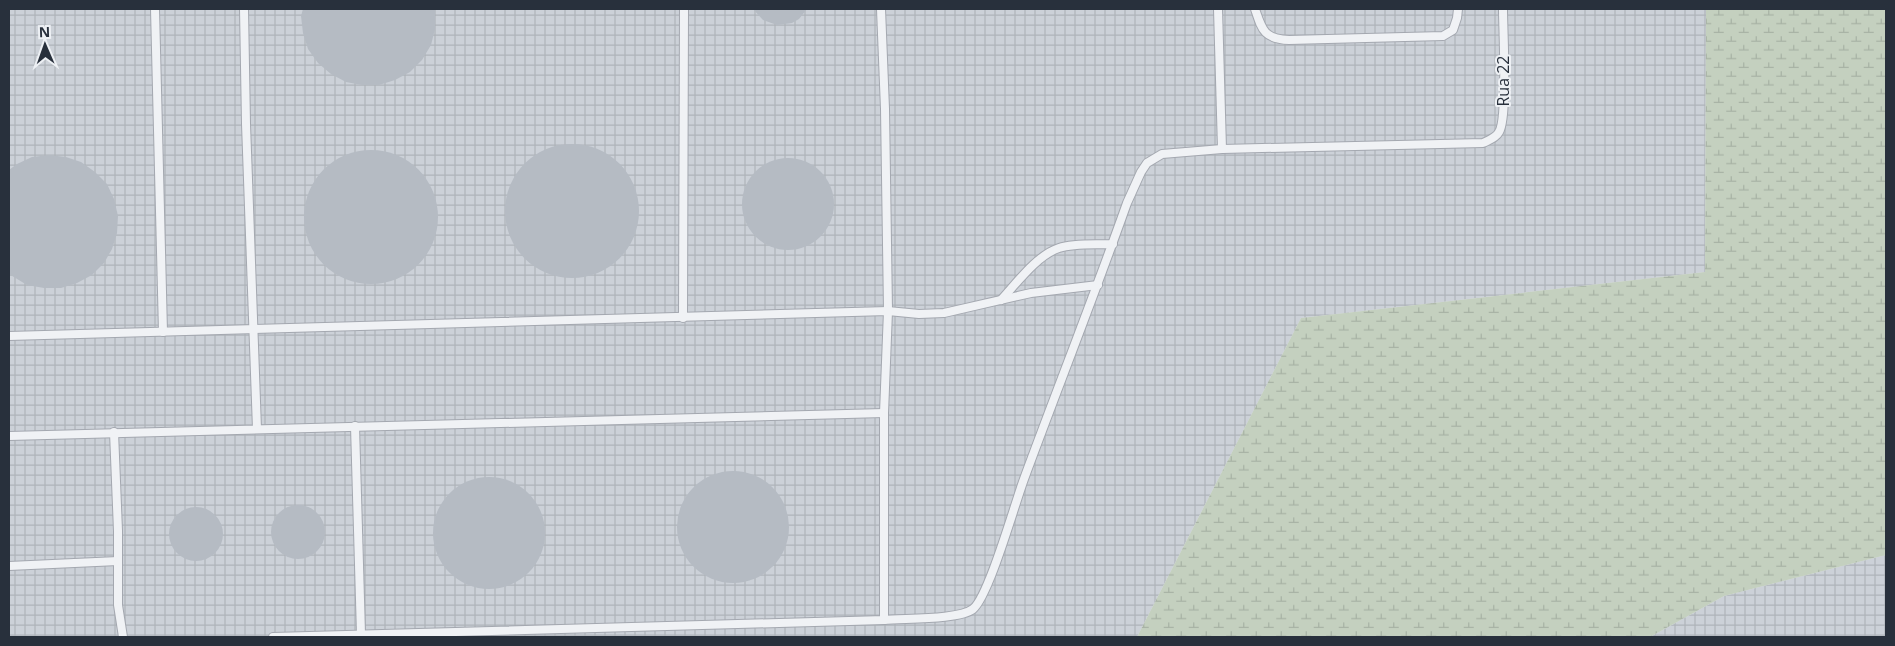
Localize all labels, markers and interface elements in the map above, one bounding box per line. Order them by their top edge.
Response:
north arrow [20,20,70,70]
text: N [39,22,51,41]
street label: Rua 22 [1492,55,1514,107]

